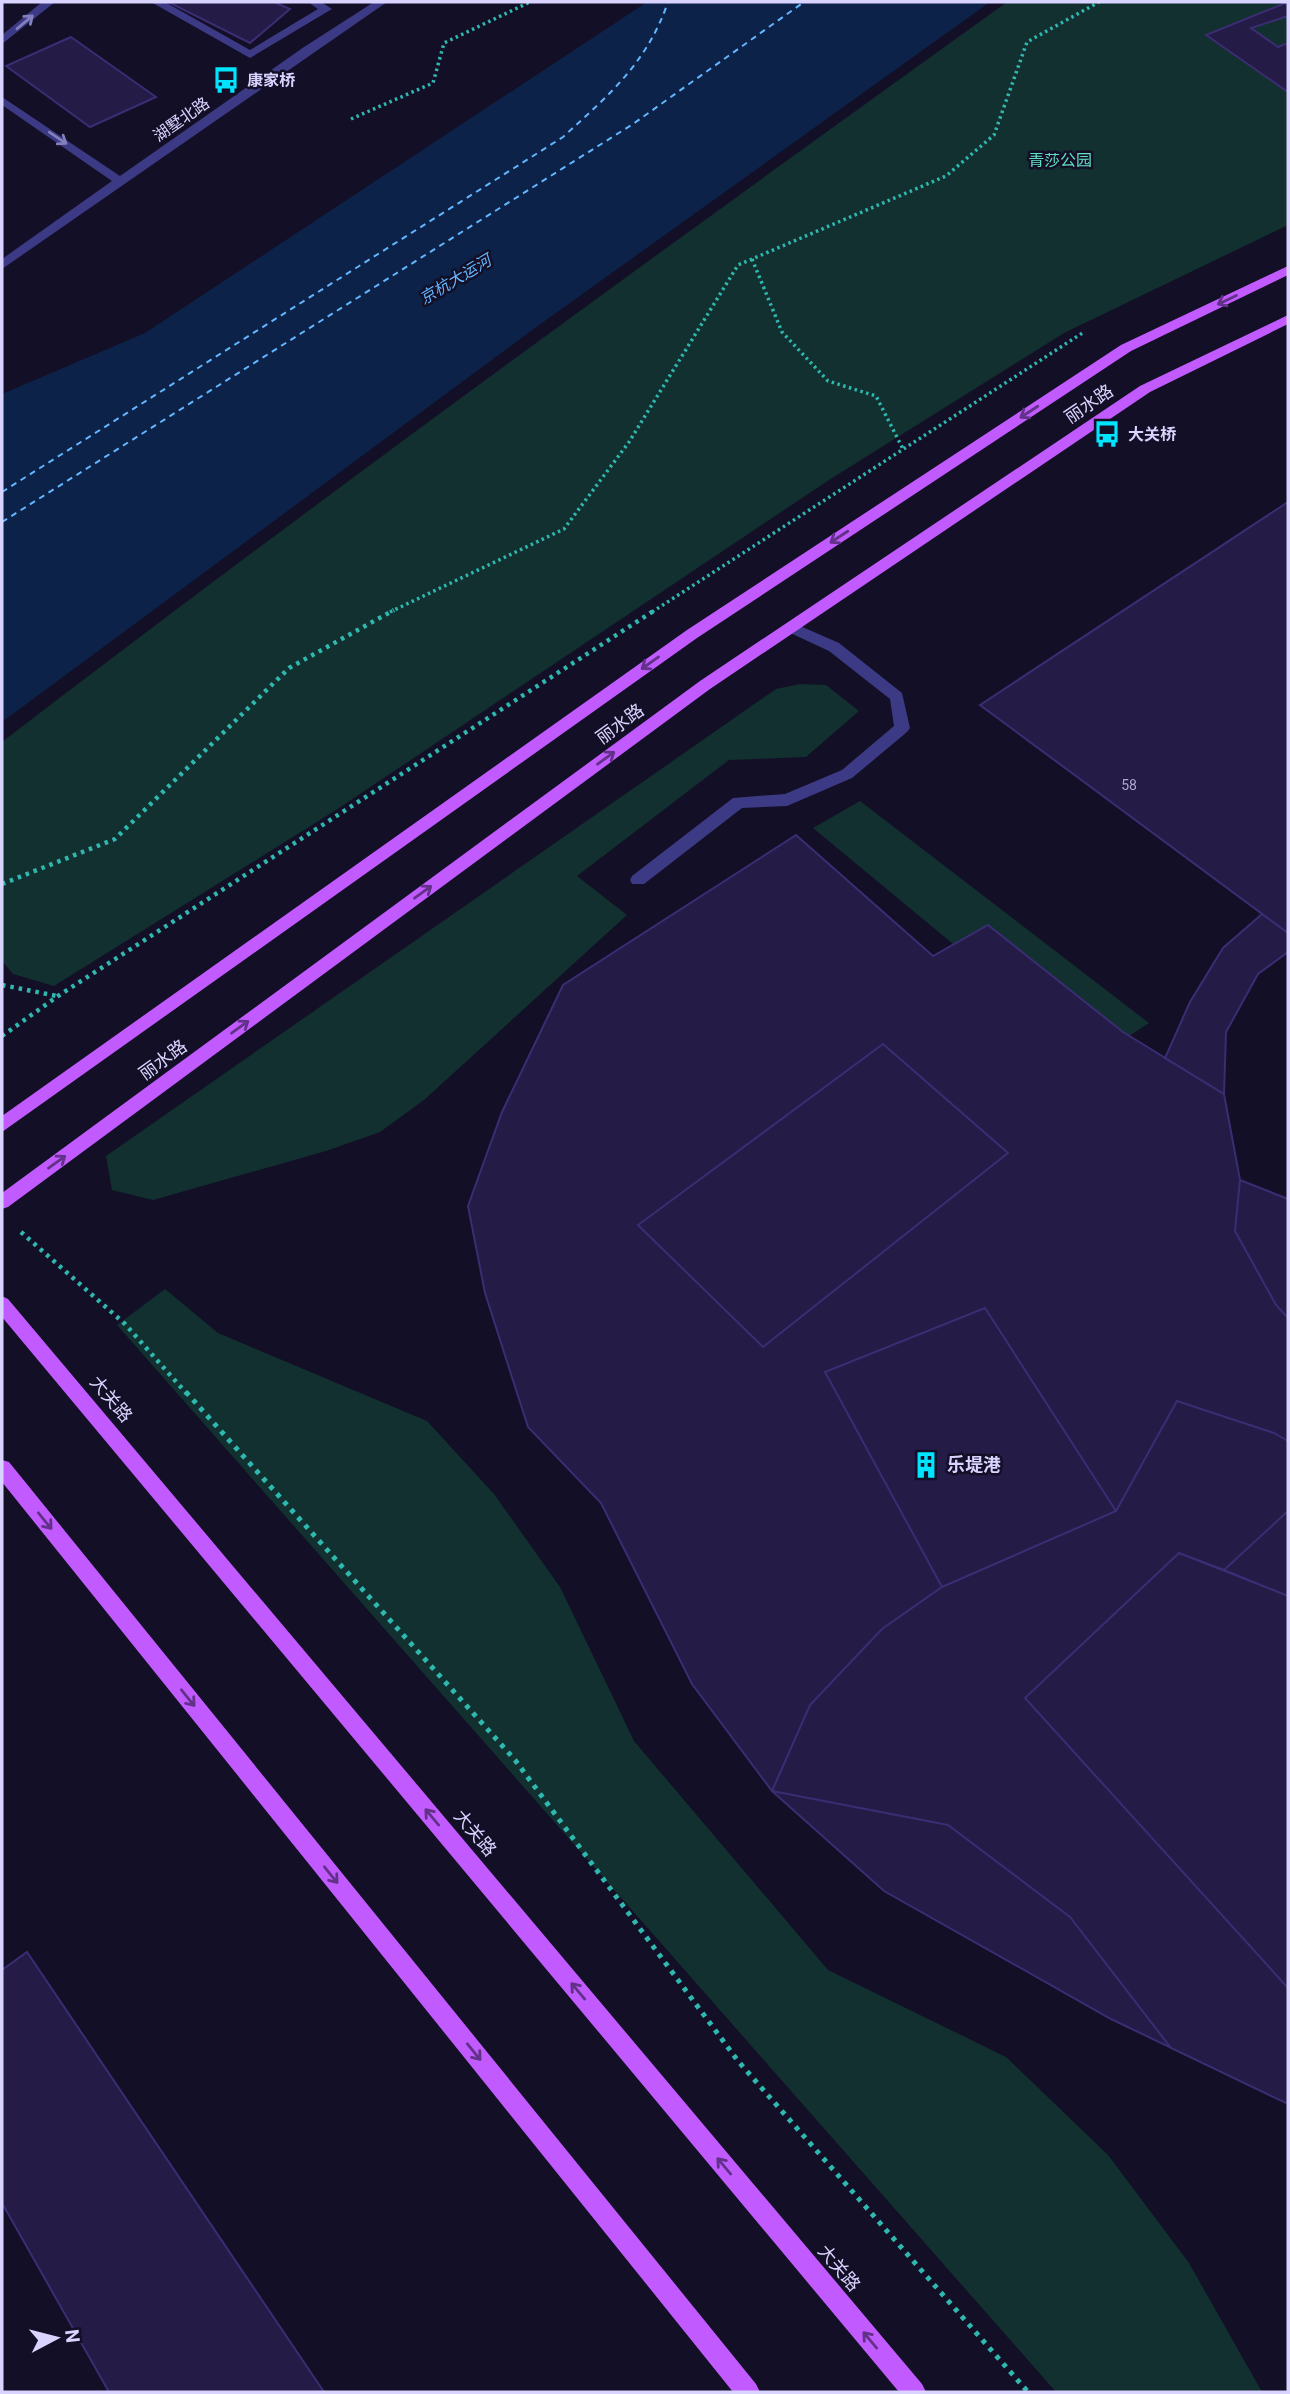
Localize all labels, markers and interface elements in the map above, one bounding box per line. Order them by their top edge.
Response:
one-way arrow [16,14,34,29]
bus stop icon: 康家桥 [211,65,241,95]
place label: 康家桥 [247,71,296,90]
street label: 湖墅北路 [150,93,213,146]
one-way arrow [48,131,67,145]
park label: 青莎公园 [1028,151,1092,170]
water label: 京杭大运河 [416,249,497,308]
one-way arrow [1217,293,1238,307]
street label: 丽水路 [1060,380,1117,427]
one-way arrow [1020,405,1040,419]
bus stop icon: 大关桥 [1092,419,1122,449]
place label: 大关桥 [1128,425,1177,444]
one-way arrow [830,530,850,544]
one-way arrow [641,656,660,670]
street label: 丽水路 [592,699,648,748]
one-way arrow [597,750,615,765]
house number: 58 [1121,777,1137,793]
one-way arrow [413,885,432,900]
one-way arrow [230,1020,249,1034]
street label: 丽水路 [135,1035,191,1084]
one-way arrow [47,1155,66,1169]
street label: 大关路 [86,1371,137,1426]
building icon: 乐堤港 [911,1450,941,1480]
place label: 乐堤港 [947,1454,1001,1475]
one-way arrow [37,1512,52,1530]
one-way arrow [180,1689,195,1707]
street label: 大关路 [450,1805,501,1860]
one-way arrow [424,1808,440,1826]
one-way arrow [323,1866,338,1884]
one-way arrow [570,1983,586,2001]
one-way arrow [466,2043,481,2061]
one-way arrow [716,2157,732,2175]
street label: 大关路 [814,2240,865,2295]
north arrow [21,2303,91,2373]
text: N [60,2328,85,2344]
one-way arrow [862,2331,878,2349]

